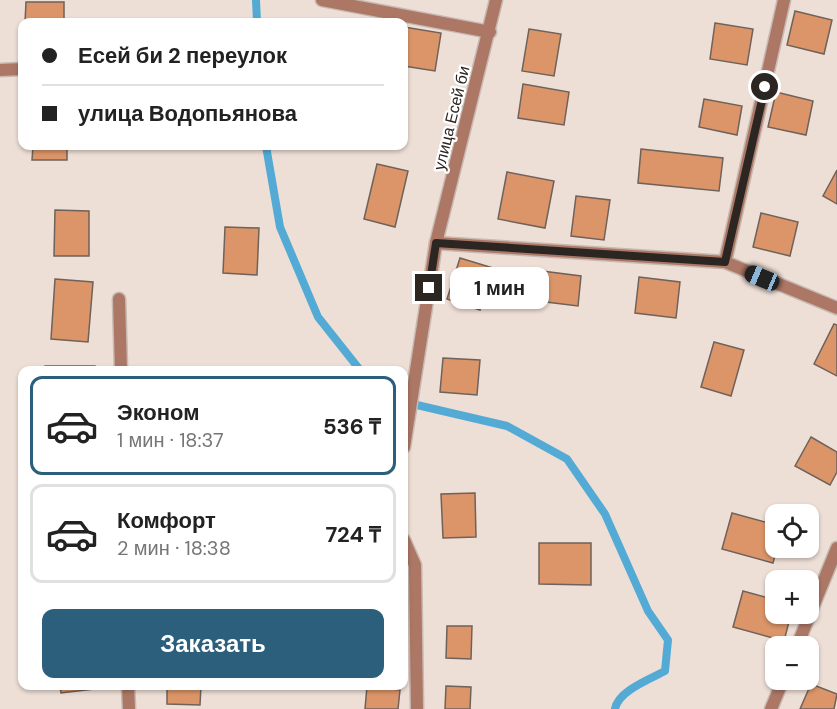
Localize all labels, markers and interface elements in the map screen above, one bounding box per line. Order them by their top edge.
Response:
text: Есей би 2 переулок [78,41,287,70]
street label: улица Есей би [428,64,475,173]
route start [751,73,778,100]
text: улица Водопьянова [78,99,297,128]
car [742,263,782,293]
callout: 1 мин [450,267,549,309]
route end [415,274,442,301]
text: 1 мин [474,275,525,301]
text: Эконом [117,398,200,427]
icon: car [45,399,99,453]
text: 536 ₸ [323,412,381,441]
text: 1 мин · 18:37 [117,427,224,453]
map controls [765,504,819,690]
button: locate [765,504,819,558]
text: Комфорт [117,506,216,535]
icon: car [45,507,99,561]
text: 724 ₸ [325,520,381,549]
text: 2 мин · 18:38 [117,535,231,561]
button: + [765,570,819,624]
button: Заказать [42,609,384,678]
button: − [765,636,819,690]

